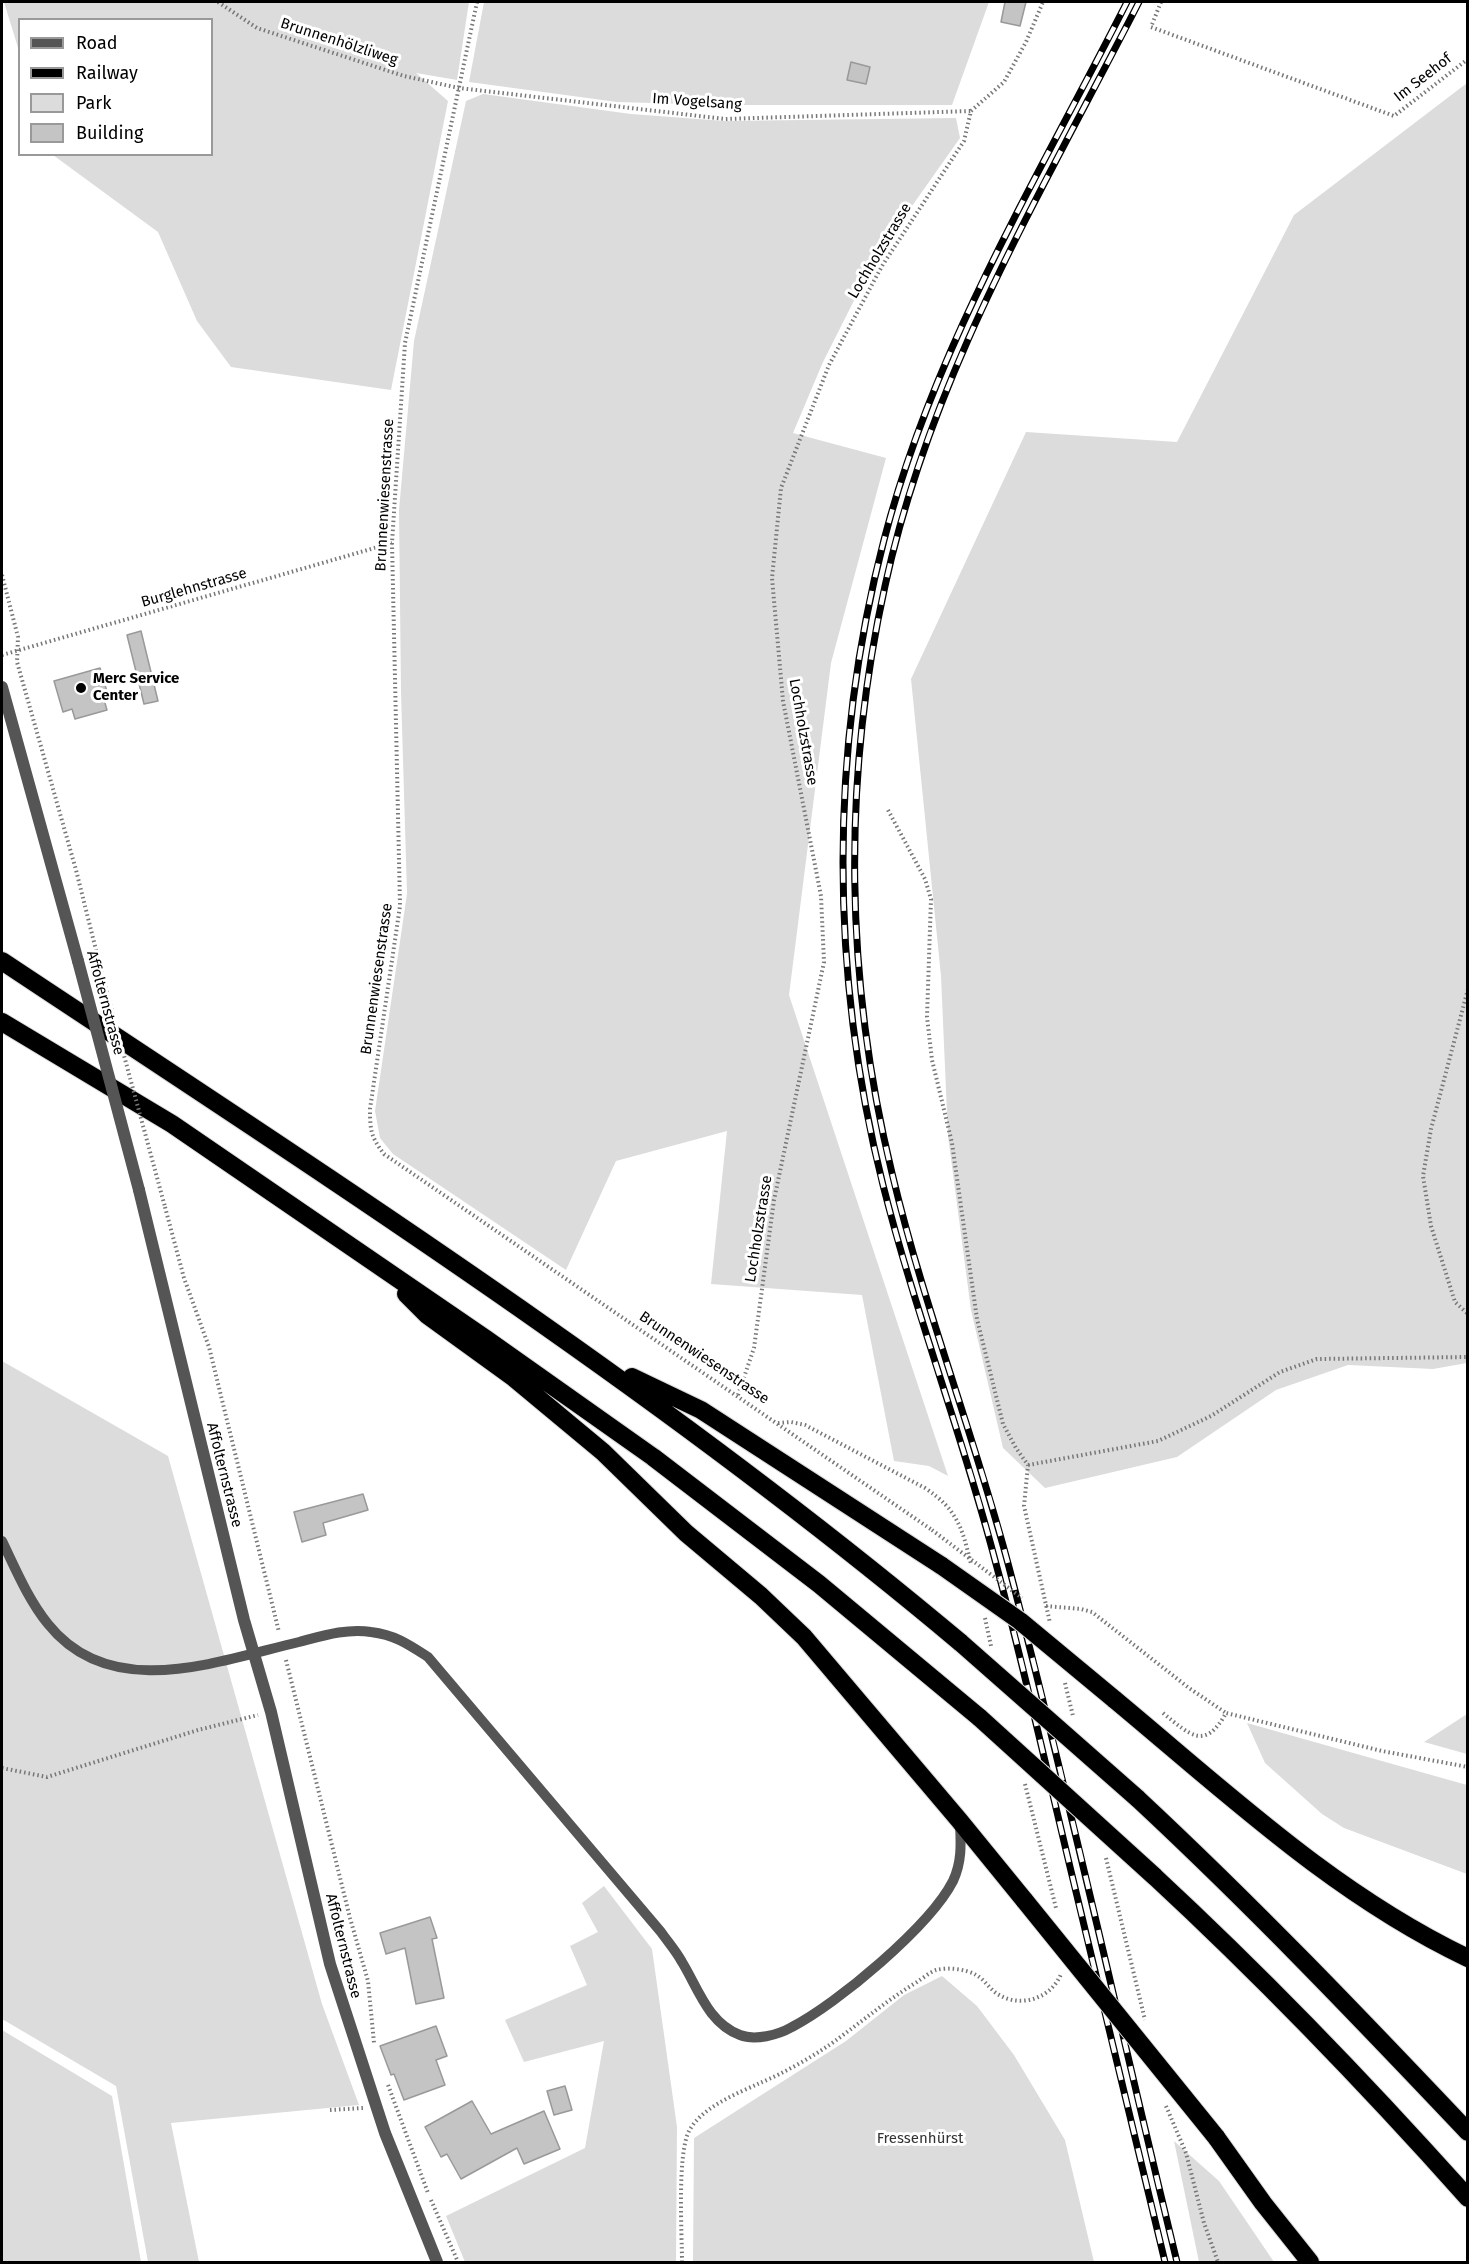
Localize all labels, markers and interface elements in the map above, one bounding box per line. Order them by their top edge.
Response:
street label: Brunnenhölzliweg [278,15,400,69]
legend [18,18,213,156]
text: Road [76,32,118,54]
street label: Im Seehof [1391,50,1455,106]
text: Railway [76,62,138,84]
street label: Im Vogelsang [652,90,742,114]
text: Park [76,92,111,114]
text: Building [76,122,143,144]
street label: Lochholzstrasse [844,200,916,302]
street label: Brunnenwiesenstrasse [372,418,398,572]
street label: Burglehnstrasse [139,564,249,612]
place label: Merc Service Center [93,670,179,705]
street label: Lochholzstrasse [785,677,821,787]
marker: Merc Service Center [74,681,88,695]
street label: Brunnenwiesenstrasse [357,902,397,1056]
street label: Affolternstrasse [82,949,128,1057]
street label: Lochholzstrasse [742,1174,776,1284]
street label: Brunnenwiesenstrasse [636,1308,772,1408]
street label: Affolternstrasse [202,1421,246,1529]
street label: Affolternstrasse [321,1892,365,2000]
park label: Fressenhürst [877,2130,963,2148]

